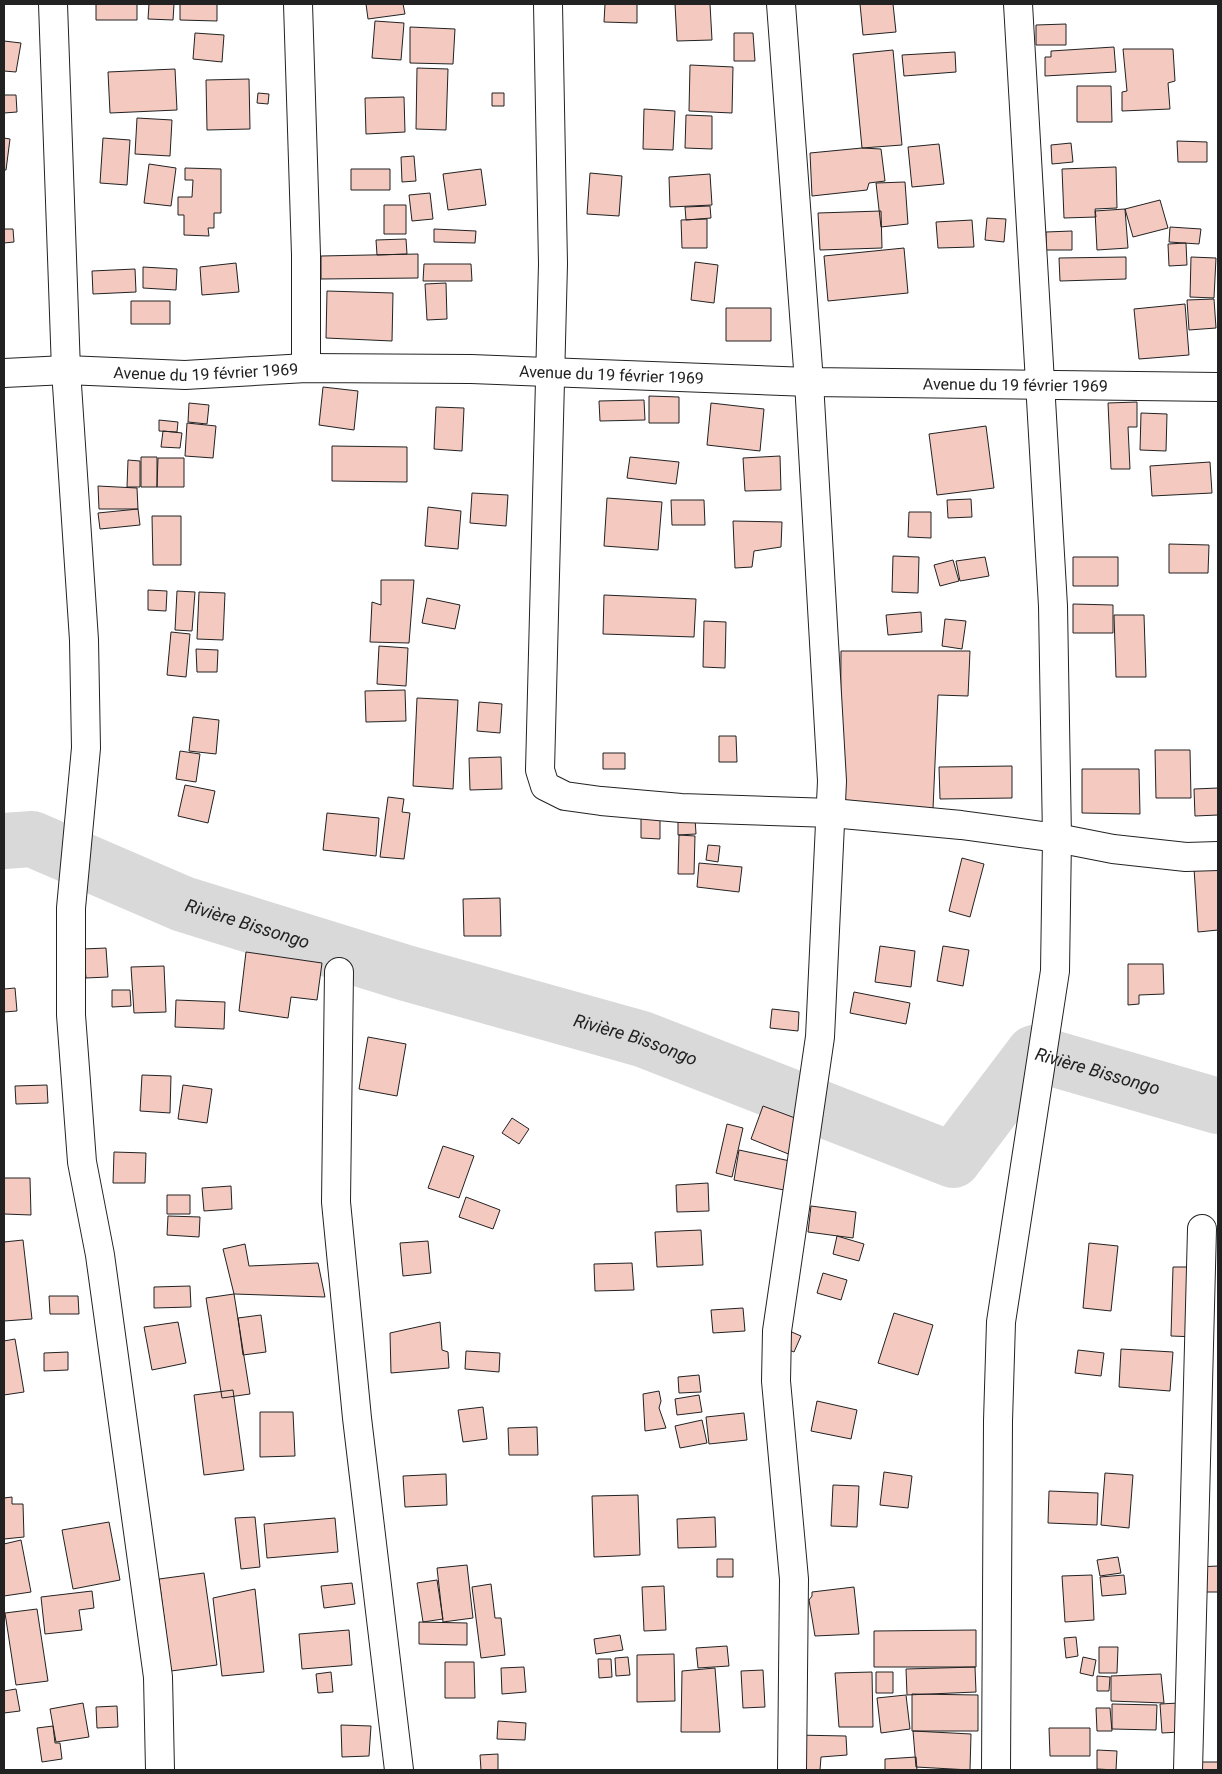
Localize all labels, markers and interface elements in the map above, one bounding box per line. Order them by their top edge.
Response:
street label: Avenue du 19 février 1969 [113,359,299,385]
street label: Avenue du 19 février 1969 [519,362,704,388]
street label: Avenue du 19 février 1969 [923,374,1108,396]
water label: Rivière Bissongo [183,894,312,953]
water label: Rivière Bissongo [571,1009,701,1070]
water label: Rivière Bissongo [1033,1043,1163,1099]

